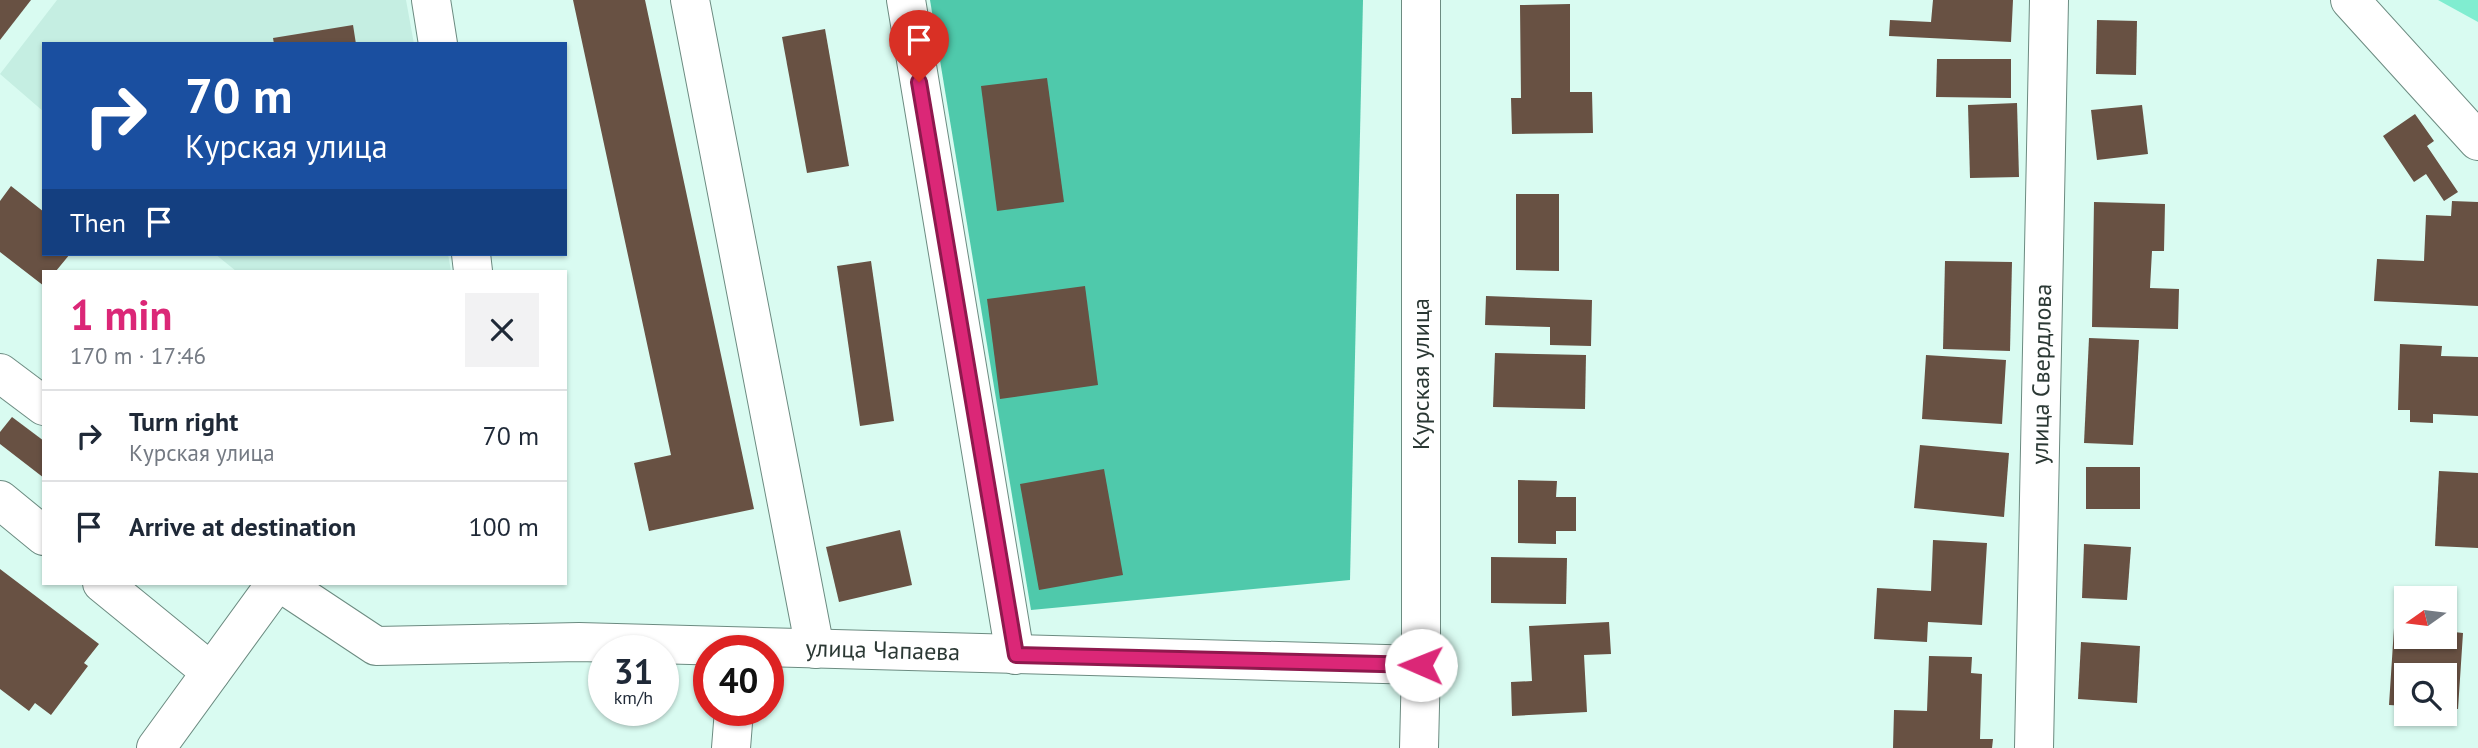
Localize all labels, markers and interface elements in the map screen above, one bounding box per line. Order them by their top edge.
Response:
pin [889,10,949,82]
icon: arrive [900,21,938,59]
text: 70 m [185,63,292,127]
icon: right [70,70,161,161]
text: Курская улица [185,125,388,167]
icon: arrive [140,203,178,241]
text: Then [70,206,126,239]
street label: улица Свердлова [2024,283,2058,465]
text: 1 min [70,287,172,342]
button: close [465,293,539,367]
street label: Курская улица [1405,298,1436,450]
text: 170 m · 17:46 [70,341,206,370]
text: Turn right [129,405,238,438]
icon: right [70,417,108,455]
text: 70 m [483,419,539,452]
text: Курская улица [129,438,275,467]
icon: arrive [70,508,108,546]
text: Arrive at destination [129,510,356,543]
text: 100 m [468,510,539,543]
north arrow [2394,586,2457,649]
map controls [2394,586,2457,726]
position arrow [1384,628,1458,702]
street label: улица Чапаева [805,632,961,667]
speed limit sign: 40 [693,635,784,726]
text: 31 [614,648,653,694]
button: search [2394,663,2457,726]
text: km/h [614,686,653,709]

